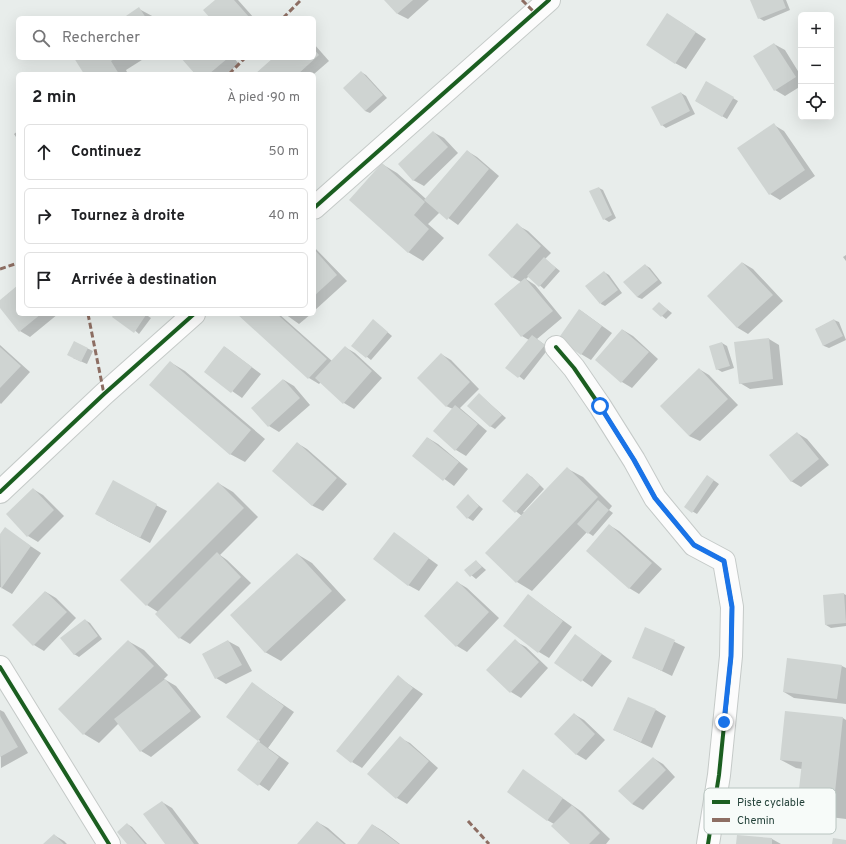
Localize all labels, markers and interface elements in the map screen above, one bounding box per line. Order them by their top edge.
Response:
map controls [798,12,834,120]
button: + [798,12,834,48]
search box [16,16,316,60]
icon: search [30,27,52,49]
text: Rechercher [62,29,140,48]
button: − [798,48,834,84]
button: locate [798,84,834,120]
text: 2 min [32,87,76,109]
text: À pied · 90 m [227,90,300,106]
icon: ahead [33,141,55,163]
text: Continuez [71,143,141,162]
text: 50 m [269,144,299,160]
icon: right [33,205,55,227]
text: Tournez à droite [71,207,185,226]
text: 40 m [269,208,299,224]
icon: arrive [33,269,55,291]
text: Arrivée à destination [71,271,217,290]
route start [591,397,609,415]
route end [715,713,733,731]
legend [704,788,836,834]
text: Piste cyclable [737,796,805,810]
text: Chemin [737,814,775,828]

